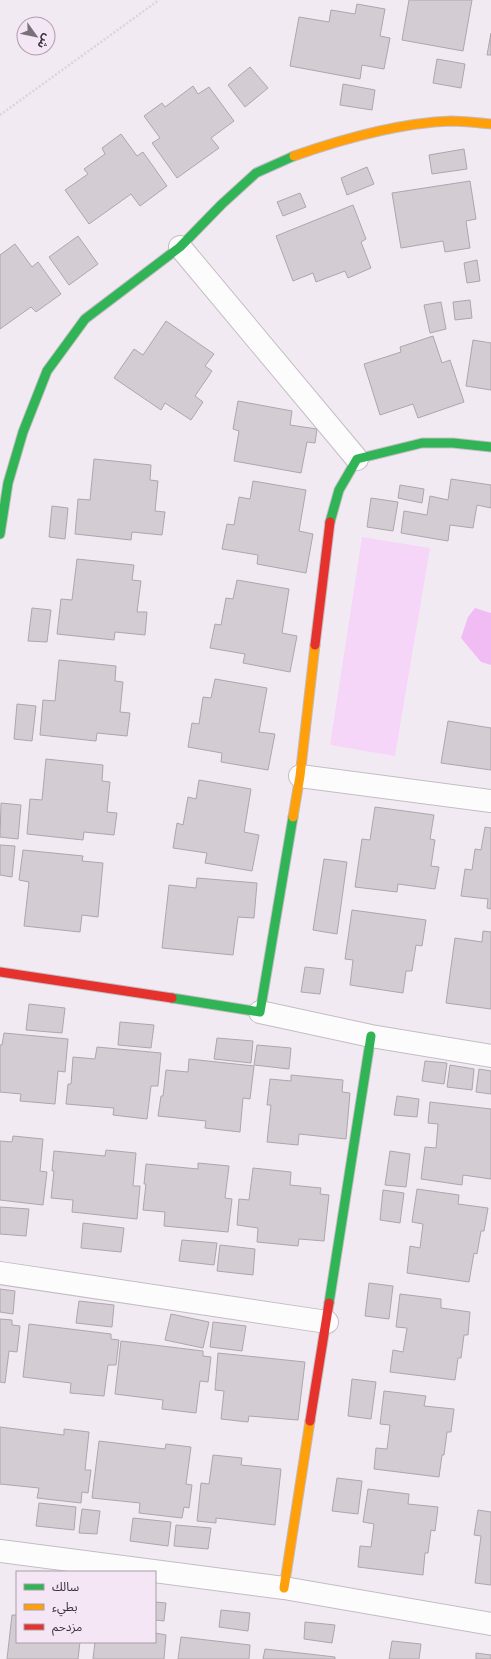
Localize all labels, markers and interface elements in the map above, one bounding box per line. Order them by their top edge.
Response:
north arrow [16,16,56,56]
text: ش [34,31,54,51]
legend [16,1571,156,1643]
text: سالك [52,1580,79,1595]
text: بطيء [52,1600,78,1617]
text: مزدحم [52,1620,82,1636]

